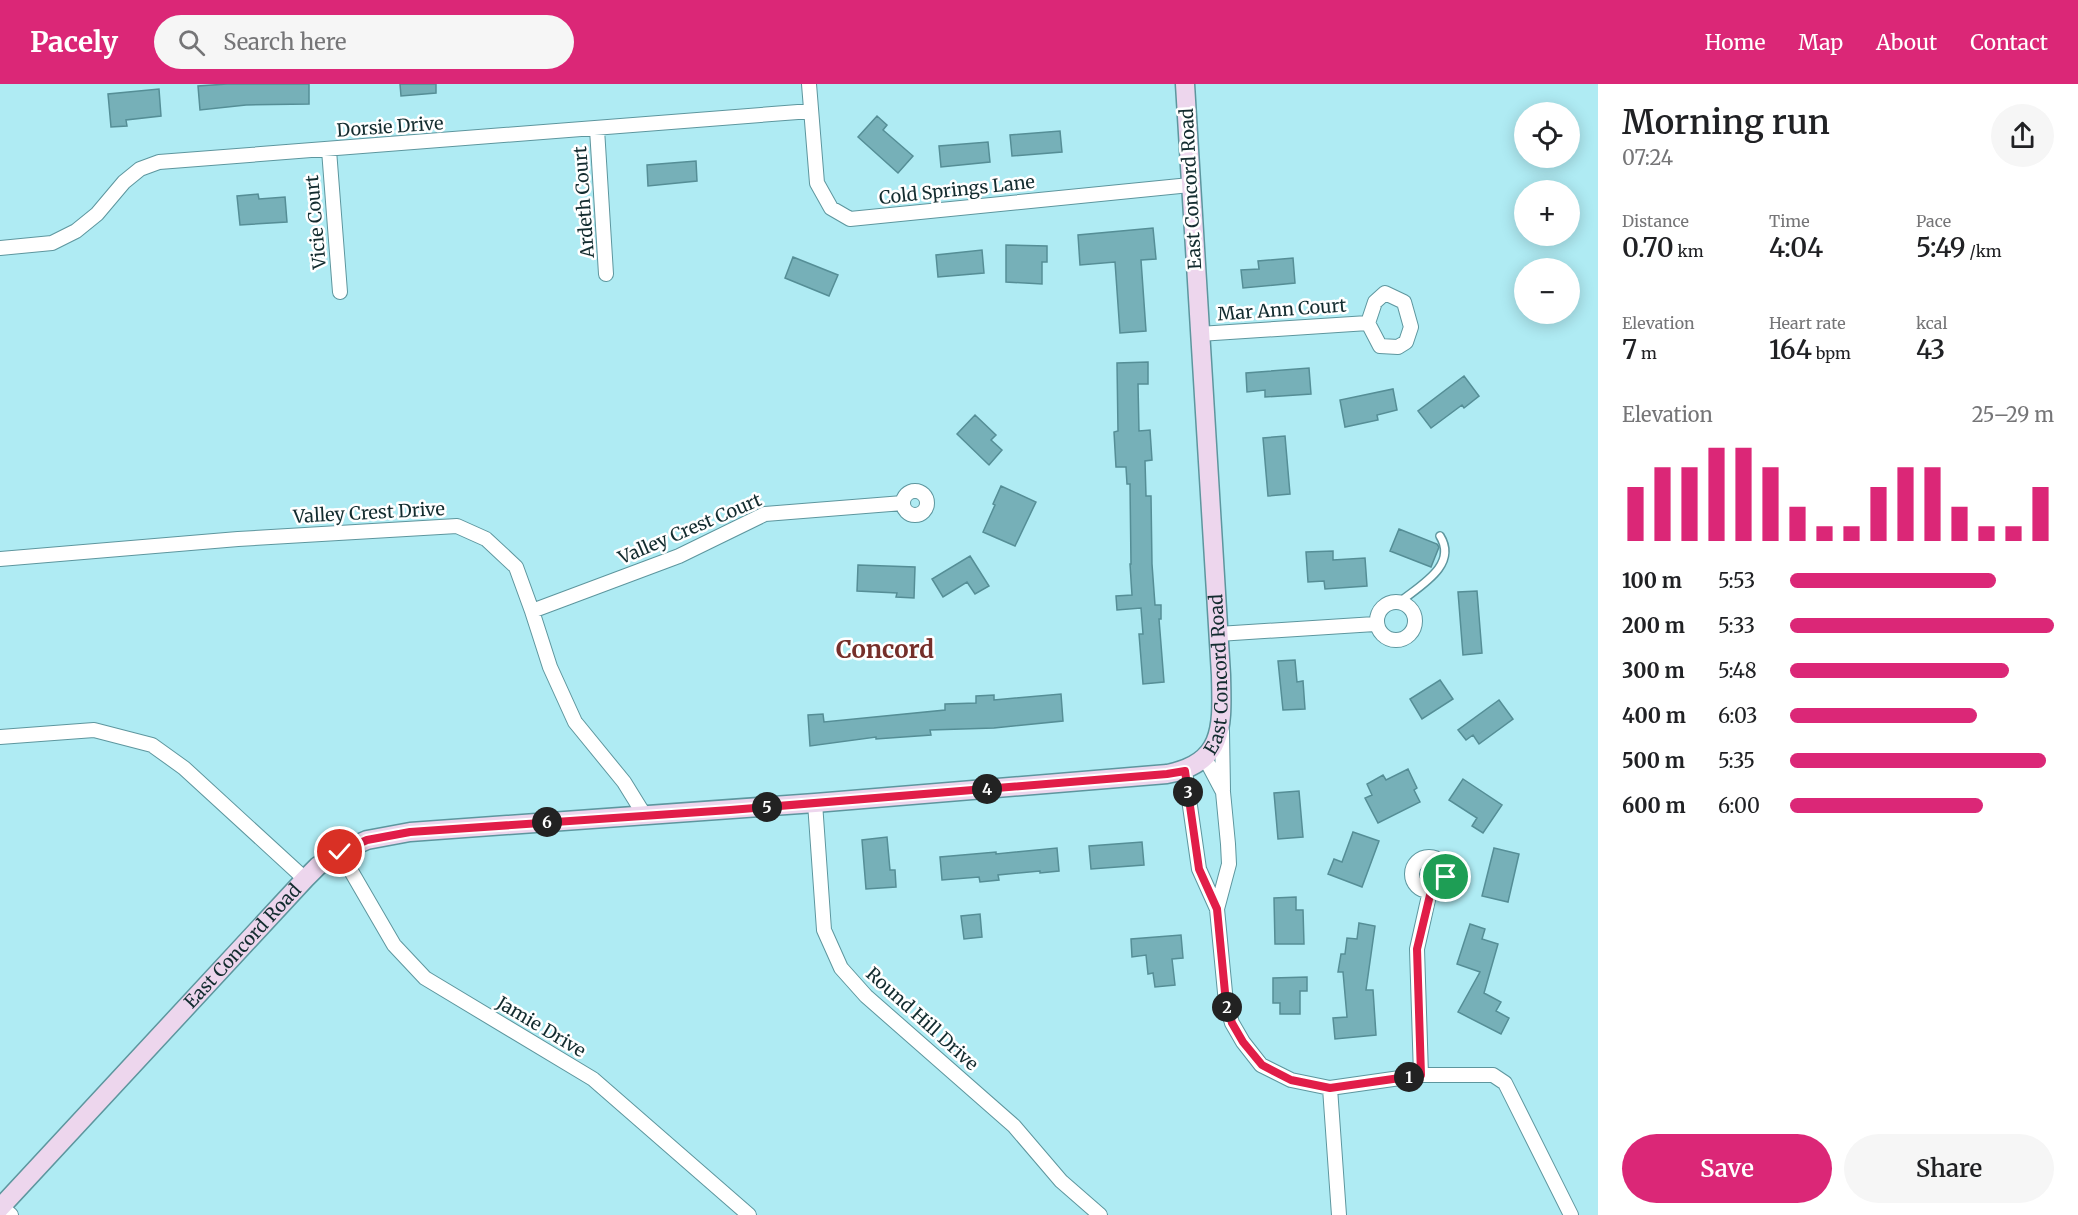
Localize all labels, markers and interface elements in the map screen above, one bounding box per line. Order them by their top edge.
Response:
search box [154,15,574,69]
text: Pacely [30,24,118,60]
icon: search [175,26,208,59]
text: Search here [223,28,347,56]
text: Home [1705,29,1765,56]
text: Map [1798,29,1843,56]
text: About [1876,29,1937,56]
text: Contact [1970,29,2048,56]
map controls [1514,102,1580,324]
button: locate [1514,102,1580,168]
text: Morning run [1622,102,1830,143]
button: share [1991,104,2054,167]
street label: East Concord Road [1175,108,1206,270]
street label: Dorsie Drive [336,111,444,142]
street label: Ardeth Court [568,145,599,260]
text: 07:24 [1622,145,1673,170]
street label: Cold Springs Lane [878,170,1036,209]
street label: Vicie Court [300,174,331,271]
button: + [1514,180,1580,246]
text: Distance [1622,211,1689,231]
text: Time [1769,211,1810,231]
text: Pace [1916,211,1951,231]
text: 0.70 [1622,231,1674,264]
text: 4:04 [1769,231,1823,264]
text: 5:49 [1916,231,1966,264]
text: km [1674,241,1704,261]
text: /km [1966,241,2002,261]
button: − [1514,258,1580,324]
street label: Mar Ann Court [1217,294,1347,325]
text: Elevation [1622,313,1695,333]
text: Heart rate [1769,313,1846,333]
text: kcal [1916,313,1947,333]
text: 7 [1622,333,1637,366]
text: 164 [1769,333,1812,366]
text: 43 [1916,333,1945,366]
text: m [1637,343,1657,363]
text: bpm [1812,343,1851,363]
text: Elevation [1622,402,1713,427]
text: 25–29 m [1972,402,2054,427]
street label: Valley Crest Court [614,488,765,569]
street label: Valley Crest Drive [292,497,445,528]
text: 100 m [1622,568,1682,593]
text: 5:53 [1718,568,1755,593]
street label: East Concord Road [1199,593,1233,759]
text: 200 m [1622,613,1685,638]
text: 5:33 [1718,613,1755,638]
district label: Concord [836,634,934,665]
text: 300 m [1622,658,1685,683]
text: 5:48 [1718,658,1757,683]
text: 400 m [1622,703,1686,728]
text: 6:03 [1718,703,1758,728]
text: 500 m [1622,748,1685,773]
text: 5:35 [1718,748,1755,773]
pin: 4 [972,774,1002,804]
pin: 3 [1173,777,1203,807]
text: 4 [982,779,992,799]
text: 3 [1183,782,1193,802]
pin: 5 [752,792,782,822]
text: 600 m [1622,793,1686,818]
text: 6:00 [1718,793,1760,818]
text: 5 [762,797,772,817]
pin: 6 [532,807,562,837]
text: 6 [542,812,552,832]
pin [314,826,365,877]
icon: check [323,835,356,868]
pin [1420,851,1471,902]
icon: arrive [1429,860,1462,893]
street label: East Concord Road [179,879,306,1013]
street label: Round Hill Drive [861,962,983,1075]
street label: Jamie Drive [492,990,590,1062]
pin: 2 [1212,992,1242,1022]
text: 2 [1222,997,1232,1017]
pin: 1 [1394,1062,1424,1092]
text: 1 [1405,1067,1413,1087]
button: Save [1622,1134,1832,1203]
button: Share [1844,1134,2054,1203]

